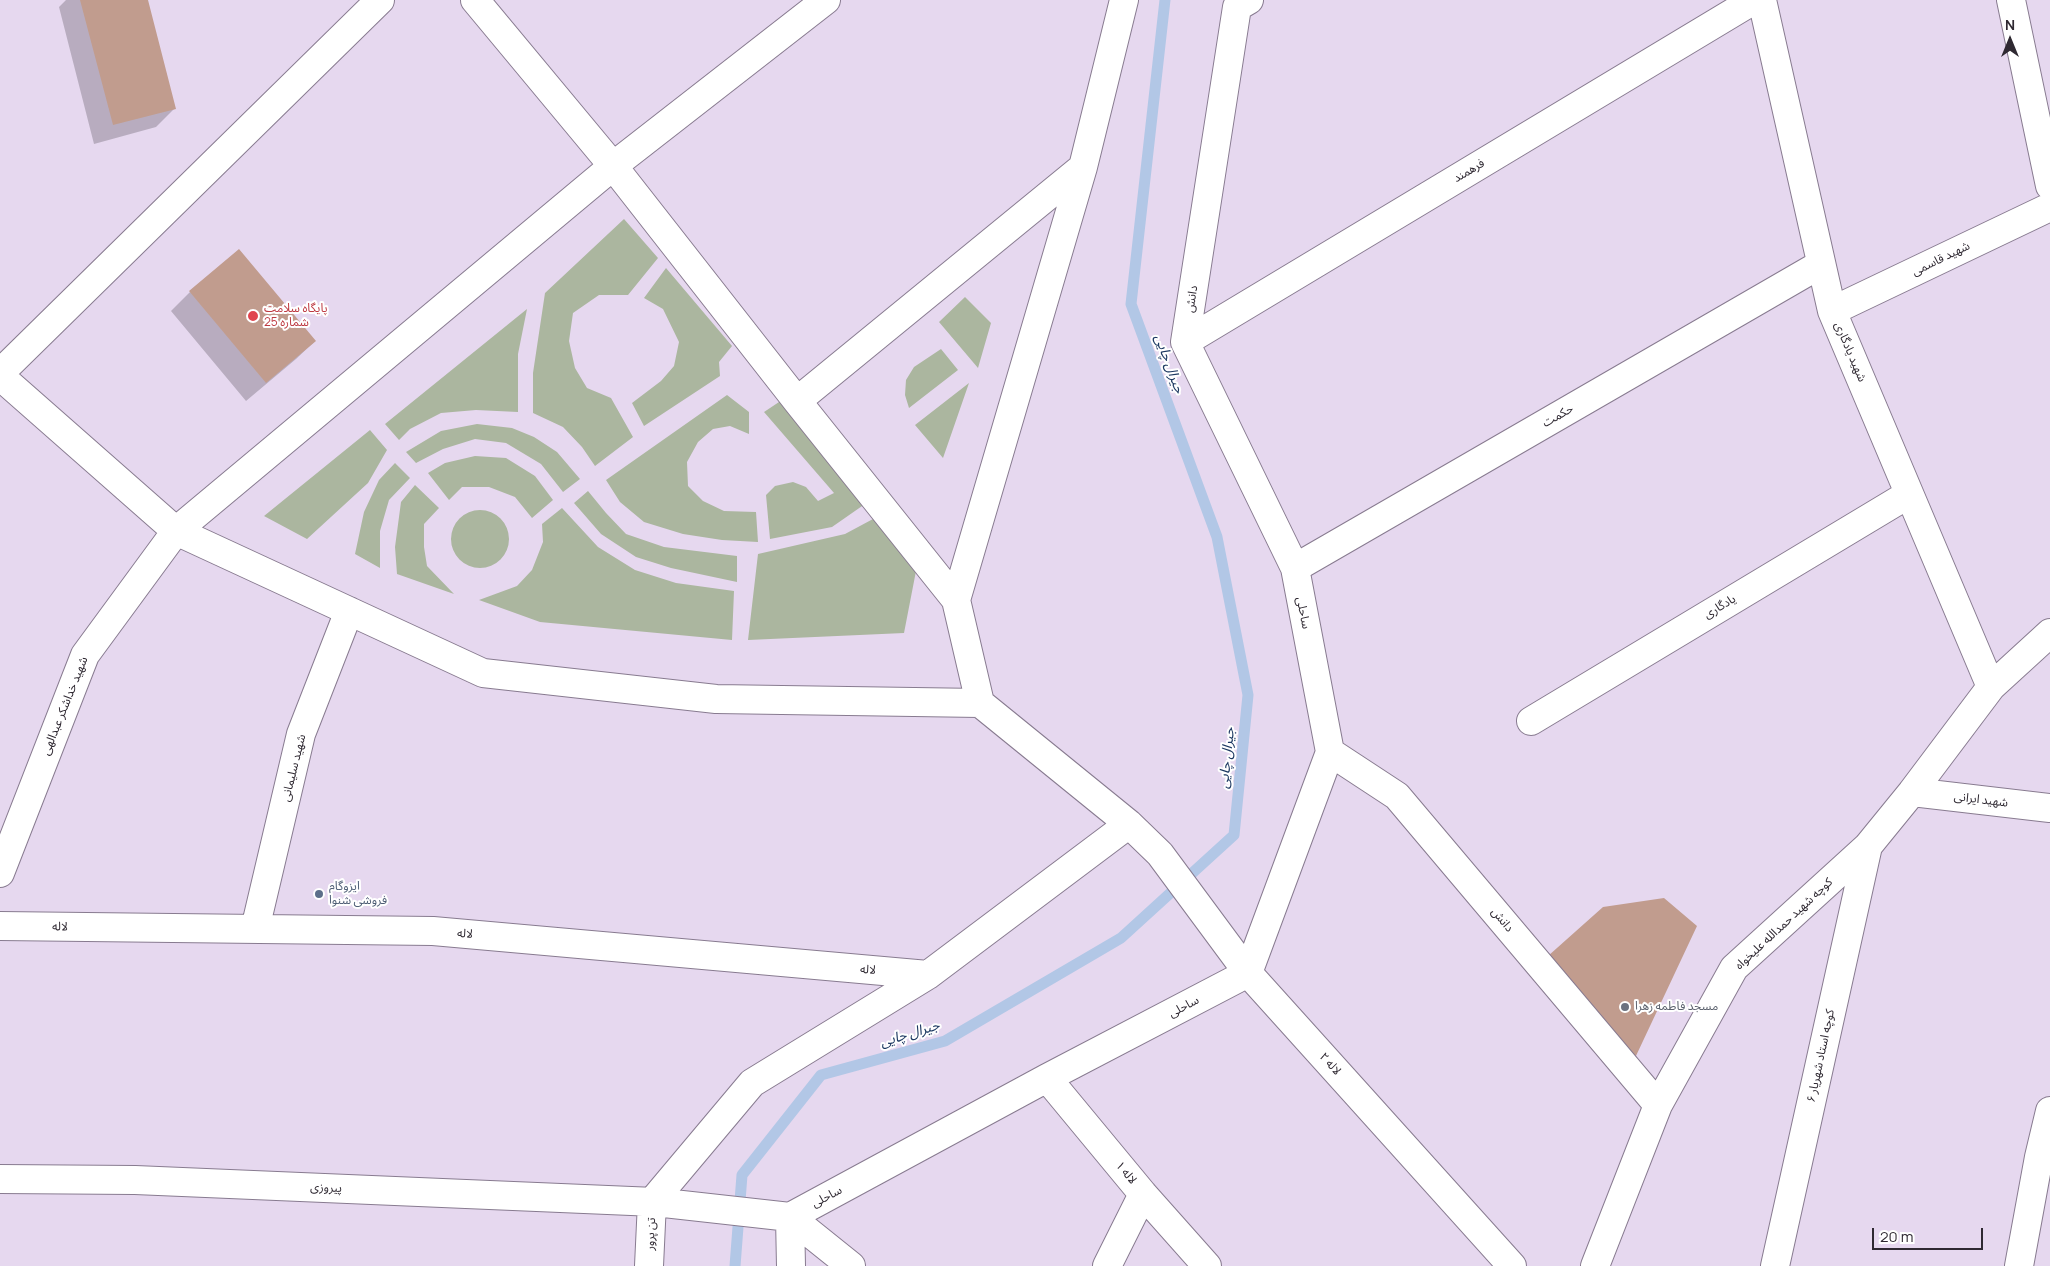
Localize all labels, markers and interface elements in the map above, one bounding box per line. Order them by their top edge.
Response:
north arrow [1985,15,2035,65]
text: N [2005,15,2015,34]
street label: فرهمند [1451,156,1487,186]
street label: شهید قاسمی [1910,239,1972,279]
street label: دانش [1183,285,1201,313]
place label: پایگاه سلامت شماره 25 [264,302,328,330]
marker: پایگاه سلامت شماره 25 [246,309,260,323]
street label: شهید یادگاری [1831,320,1869,384]
water label: جیرال چایی [1151,332,1187,396]
street label: حکمت [1540,401,1576,431]
street label: یادگاری [1701,592,1739,622]
street label: ساحلی [1293,596,1313,630]
street label: شهید خداشکر عبدالهی [39,655,91,757]
water label: جیرال چایی [1215,727,1239,789]
street label: شهید سلیمانی [279,733,309,803]
street label: شهید ایرانی [1953,790,2009,810]
street label: کوچه شهید حمدالله علیخواه [1732,875,1836,973]
place label: ایزوگام فروشی شنوا [329,880,387,908]
marker: ایزوگام فروشی شنوا [313,888,325,900]
street label: دانش [1488,905,1516,935]
street label: لاله [52,920,68,934]
street label: لاله [456,926,474,942]
street label: لاله [859,962,877,978]
street label: ساحلی [1166,993,1202,1021]
place label: مسجد فاطمه زهرا [1635,1000,1718,1014]
marker: مسجد فاطمه زهرا [1619,1001,1631,1013]
street label: کوچه استاد شهریار ۶ [1804,1008,1838,1104]
water label: جیرال چایی [878,1017,942,1051]
street label: لاله ۲ [1316,1050,1344,1078]
street label: لاله ۱ [1112,1159,1140,1187]
street label: پیروزی [310,1180,342,1196]
street label: ساحلی [809,1183,845,1211]
street label: تن پرور [643,1217,659,1251]
scale bar [1875,1218,1986,1250]
text: 20 m [1880,1226,1913,1247]

